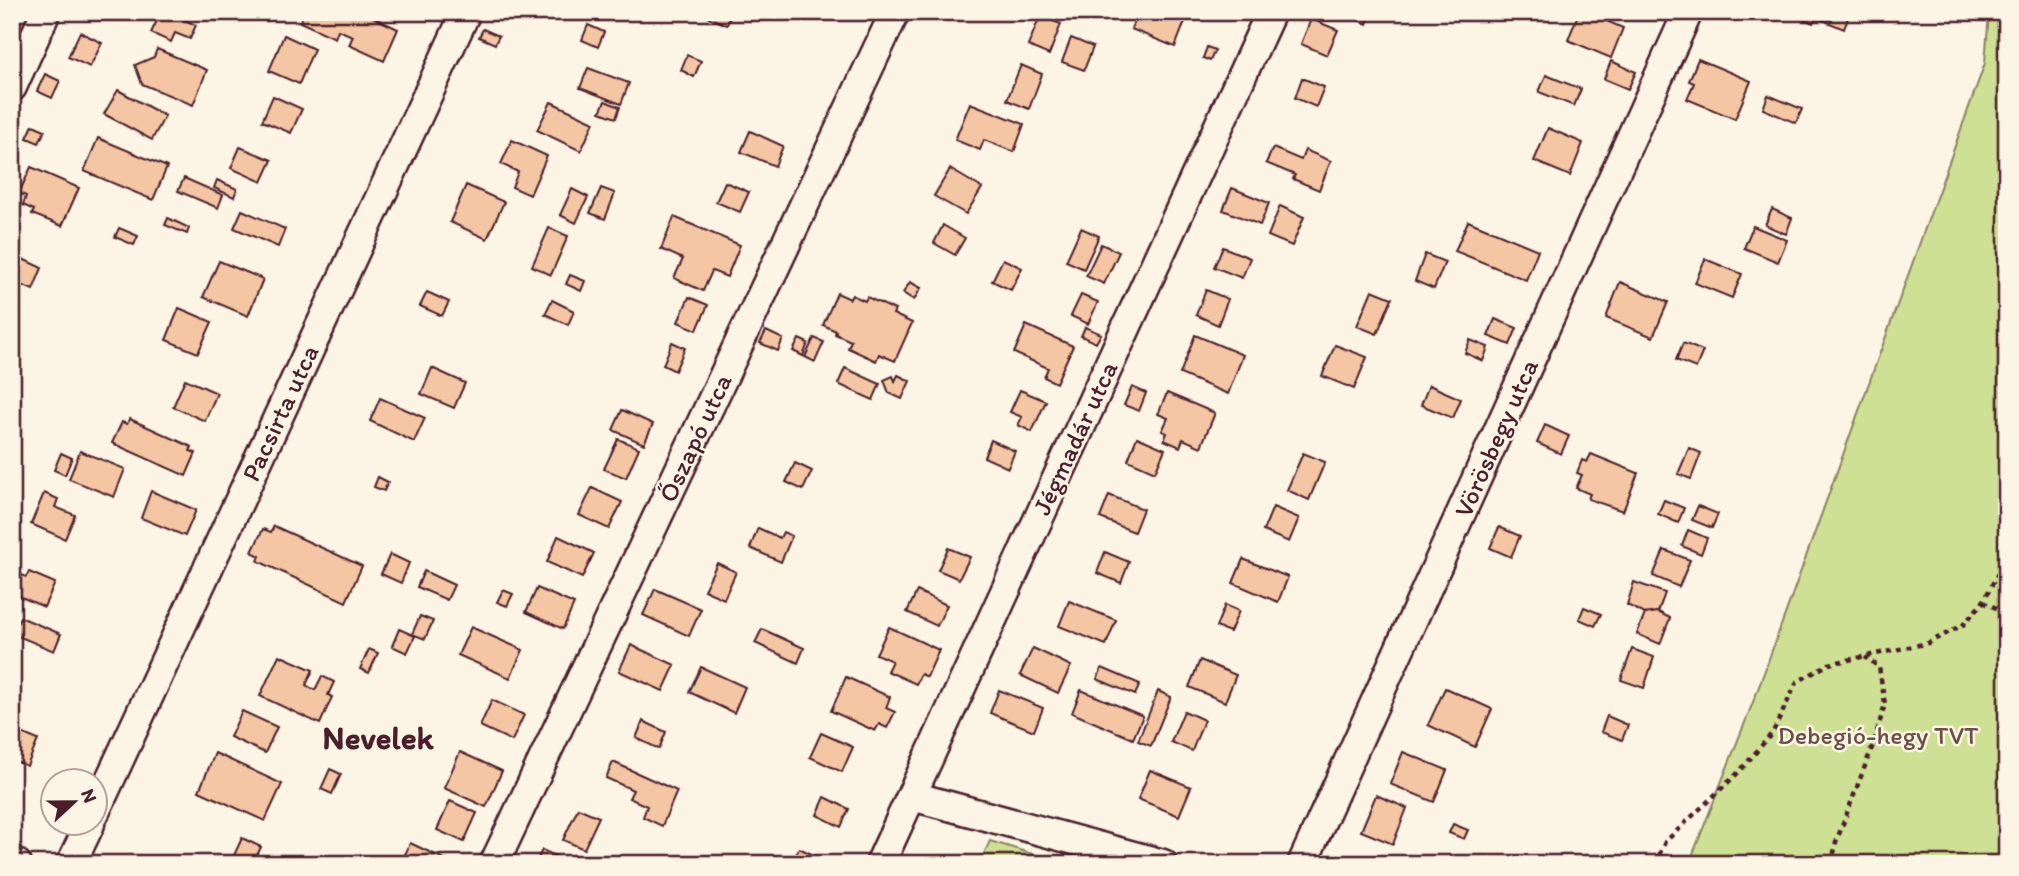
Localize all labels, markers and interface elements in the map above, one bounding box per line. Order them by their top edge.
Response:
street label: Pacsirta utca [235,340,326,486]
street label: Vörösbegy utca [1447,353,1545,522]
street label: Jégmadár utca [1025,356,1125,520]
street label: Őszapó utca [651,368,739,507]
district label: Nevelek [322,718,435,757]
park label: Debegió-hegy TVT [1777,719,1979,751]
north arrow [38,768,108,838]
text: N [76,786,102,806]

